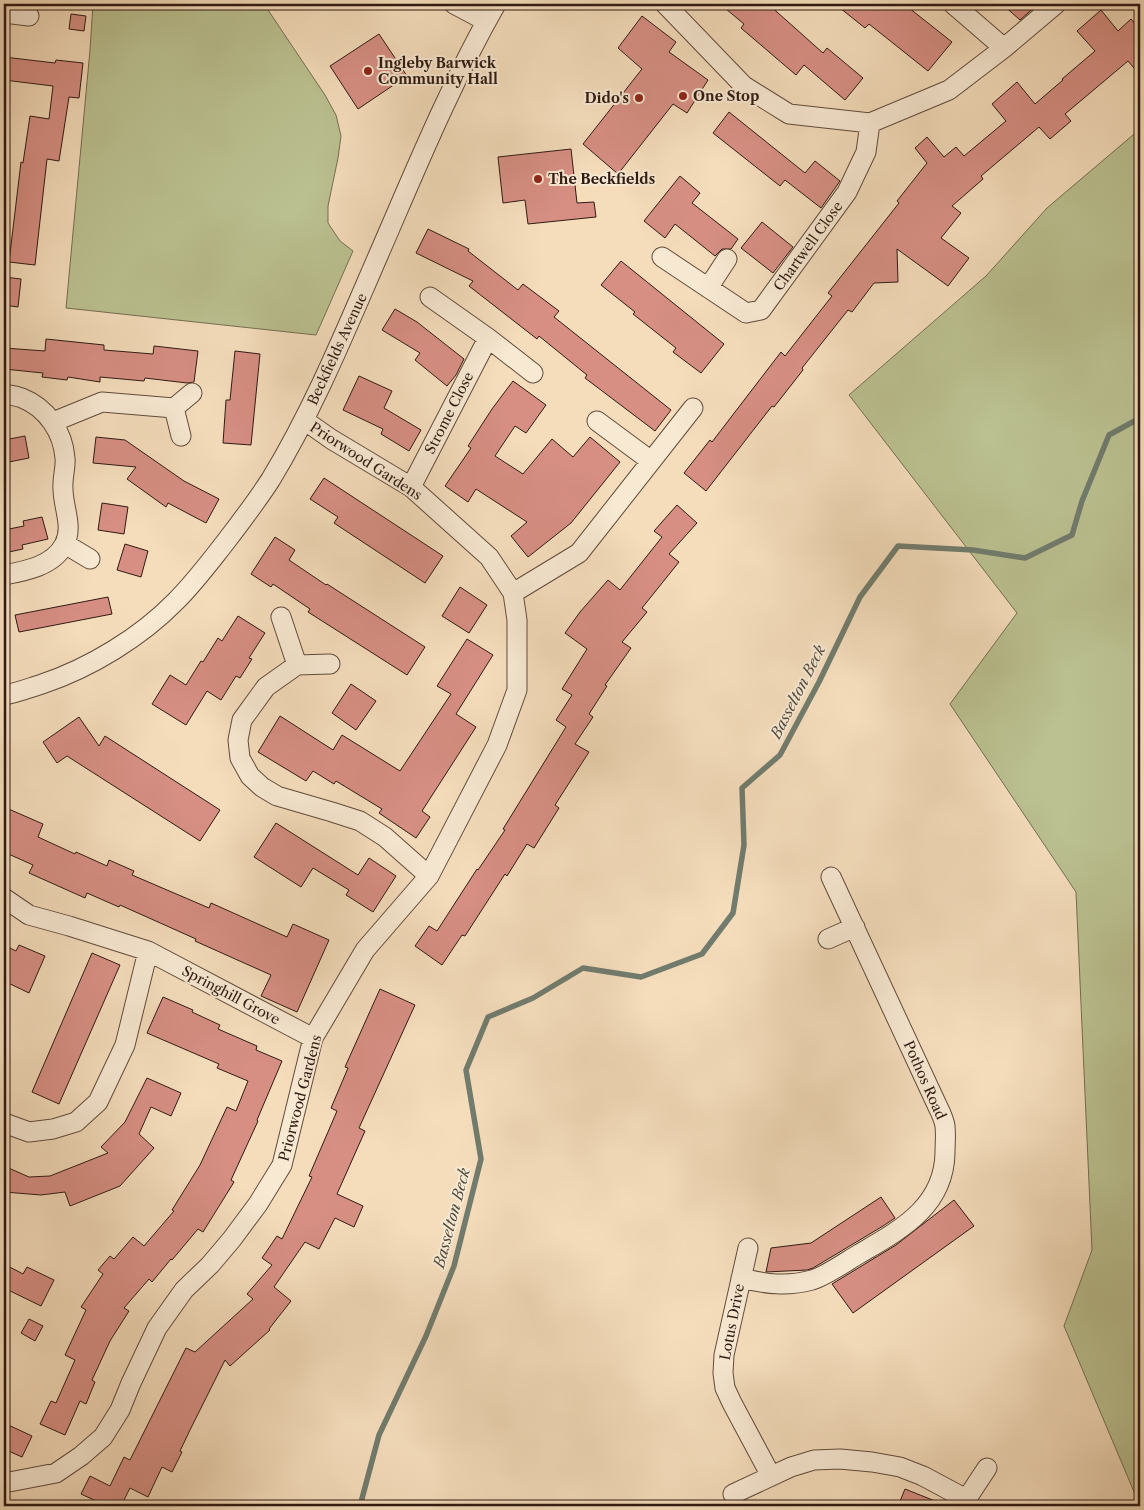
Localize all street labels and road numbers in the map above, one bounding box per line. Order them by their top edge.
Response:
street label: Chartwell Close [769,198,847,294]
street label: Beckfields Avenue [303,290,371,408]
street label: Strome Close [421,369,477,457]
street label: Priorwood Gardens [307,418,425,504]
street label: Springhill Grove [179,962,283,1028]
street label: Priorwood Gardens [274,1033,326,1163]
street label: Pothos Road [900,1038,951,1123]
street label: Lotus Drive [716,1282,748,1362]

